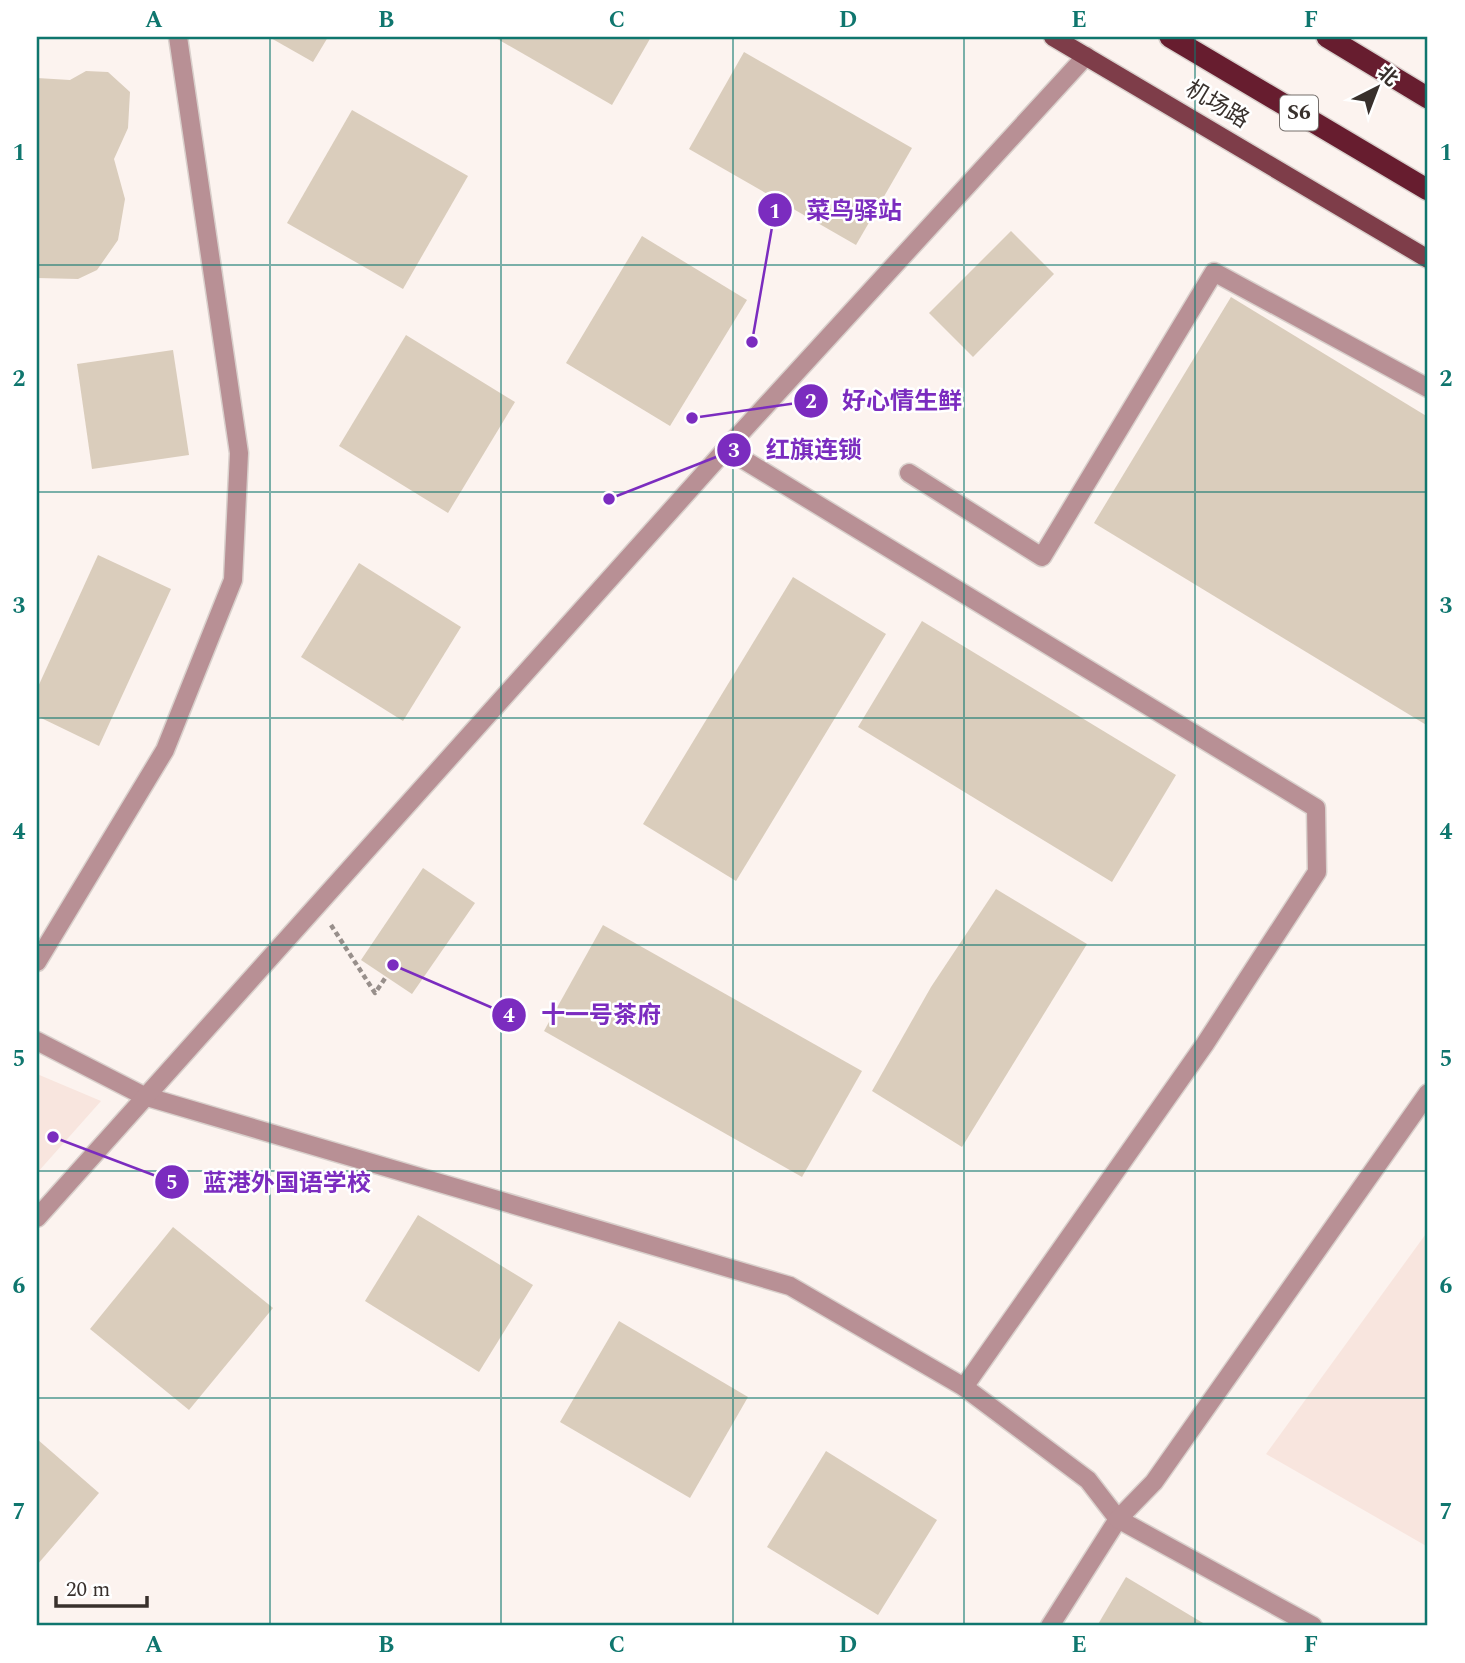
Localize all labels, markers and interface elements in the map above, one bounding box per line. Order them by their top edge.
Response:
text: A [145,3,163,38]
text: B [378,3,394,38]
text: C [609,3,625,38]
text: D [839,3,857,38]
text: E [1071,3,1087,38]
text: F [1304,3,1318,38]
north arrow [1342,52,1412,122]
text: 北 [1371,59,1404,94]
street label: 机场路 [1178,72,1256,138]
road number: S6 [1280,96,1318,130]
text: 1 [13,136,25,171]
text: 1 [1440,136,1452,171]
callout: 菜鸟驿站 [757,188,916,233]
text: 菜鸟驿站 [806,194,902,230]
text: 1 [769,196,781,228]
text: 2 [13,362,26,397]
text: 2 [1440,362,1453,397]
callout: 好心情生鲜 [793,378,976,423]
text: 好心情生鲜 [842,384,962,420]
text: 2 [805,386,817,418]
callout: 红旗连锁 [717,428,876,473]
text: 红旗连锁 [766,433,862,469]
text: 3 [728,435,740,467]
text: 3 [13,589,26,624]
text: 3 [1440,589,1453,624]
text: 4 [13,815,26,850]
text: 4 [1440,815,1453,850]
callout: 十一号茶府 [492,992,675,1037]
text: 十一号茶府 [541,998,661,1034]
text: 4 [503,1000,515,1032]
text: 5 [13,1042,25,1077]
text: 5 [1440,1042,1452,1077]
callout: 蓝港外国语学校 [154,1160,385,1205]
text: 蓝港外国语学校 [203,1166,371,1202]
text: 5 [166,1167,178,1199]
text: 6 [13,1269,26,1304]
text: 6 [1440,1269,1453,1304]
text: 7 [13,1495,25,1530]
text: 7 [1440,1495,1452,1530]
scale bar [56,1565,147,1609]
text: 20 m [66,1574,110,1606]
text: A [145,1628,163,1663]
text: B [378,1628,394,1663]
text: C [609,1628,625,1663]
text: D [839,1628,857,1663]
text: E [1071,1628,1087,1663]
text: F [1304,1628,1318,1663]

